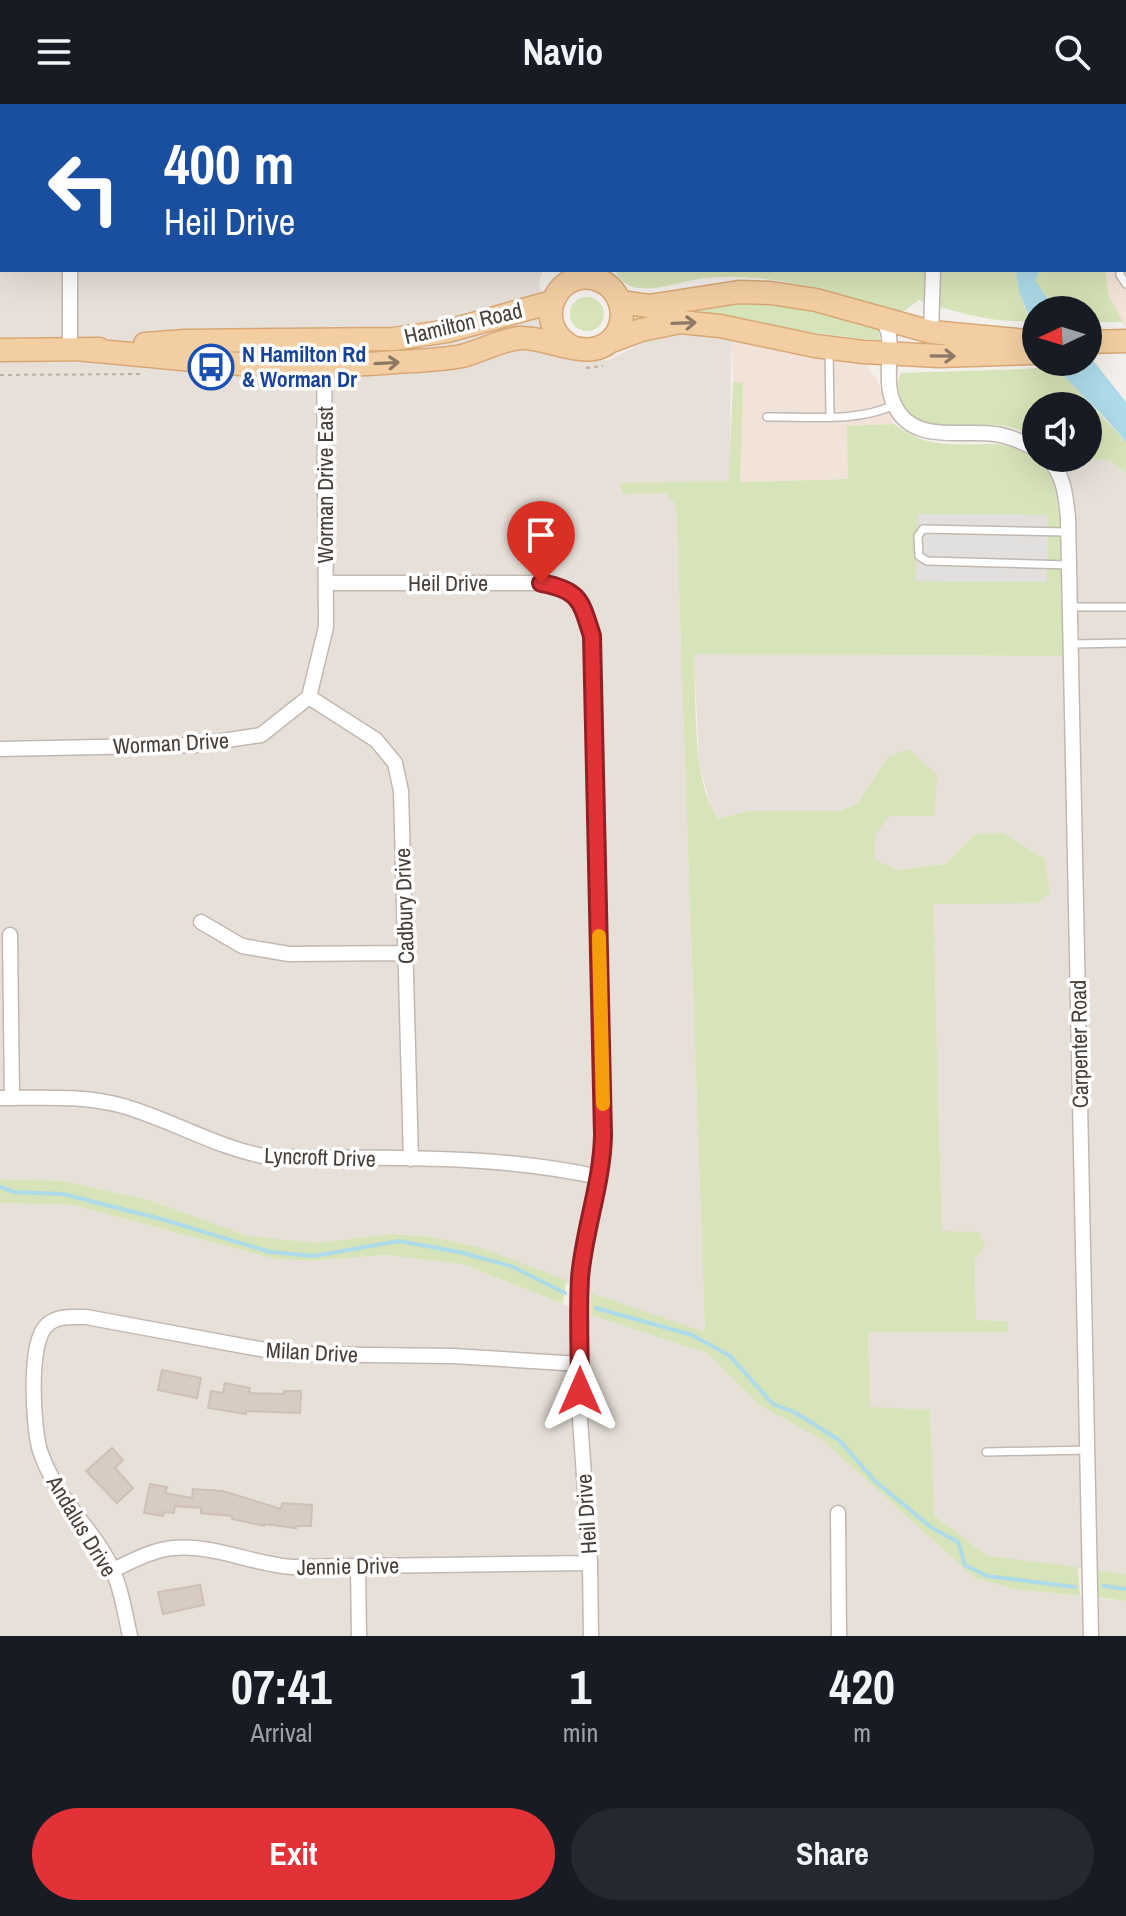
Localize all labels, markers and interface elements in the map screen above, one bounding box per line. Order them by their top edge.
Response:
text: Navio [523,28,603,76]
icon: menu [32,30,76,74]
icon: search [1050,30,1094,74]
text: 400 m [164,126,294,201]
icon: left [32,136,136,240]
text: Heil Drive [164,198,295,246]
street label: Hamilton Road [401,295,525,351]
north arrow [1022,296,1102,376]
map controls [1022,296,1102,472]
one-way arrow [670,315,696,331]
place label: N Hamilton Rd & Worman Dr [242,339,366,394]
bus stop icon: N Hamilton Rd & Worman Dr [187,343,235,391]
one-way arrow [929,348,956,364]
one-way arrow [373,355,400,370]
button: sound [1022,392,1102,472]
street label: Worman Drive East [310,406,340,564]
pin [507,501,575,583]
icon: arrive [519,513,563,557]
street label: Heil Drive [408,568,488,598]
street label: Worman Drive [112,725,230,761]
street label: Cadbury Drive [387,847,421,965]
street label: Carpenter Road [1063,980,1095,1108]
street label: Lyncroft Drive [264,1140,376,1174]
street label: Milan Drive [265,1335,359,1369]
position arrow [538,1349,622,1433]
street label: Andalus Drive [39,1469,124,1582]
street label: Heil Drive [568,1473,604,1555]
street label: Jennie Drive [297,1550,399,1582]
text: 07:41 [231,1654,332,1719]
text: 1 [570,1654,591,1719]
text: 420 [829,1654,895,1719]
text: Arrival [251,1715,312,1750]
text: min [563,1715,598,1750]
text: m [853,1715,871,1750]
button: Exit [32,1808,555,1900]
button: Share [571,1808,1094,1900]

